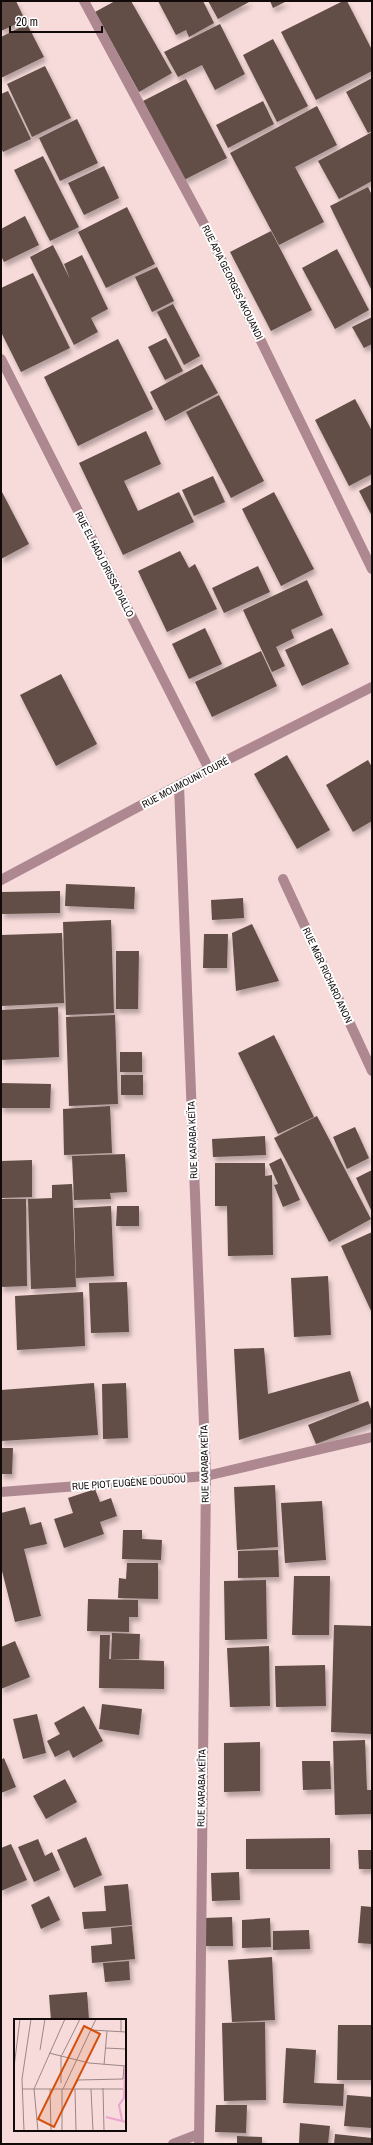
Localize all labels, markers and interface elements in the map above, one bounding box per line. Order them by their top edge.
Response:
scale bar [10,8,102,34]
text: 20 m [16,14,38,30]
street label: RUE APIA GEORGES AKOUANDI [199,223,266,342]
street label: RUE EL HADJ DRISSA DIALLO [72,509,137,619]
street label: RUE MOUMOUNI TOURÉ [139,754,231,811]
street label: RUE MGR RICHARD ANON [300,925,355,1025]
street label: RUE KARABA KEÏTA [185,1100,200,1179]
street label: RUE KARABA KEÏTA [197,1424,212,1503]
street label: RUE PIOT EUGÈNE DOUDOU [72,1472,187,1493]
street label: RUE KARABA KEÏTA [194,1748,209,1827]
inset map [14,2019,126,2131]

